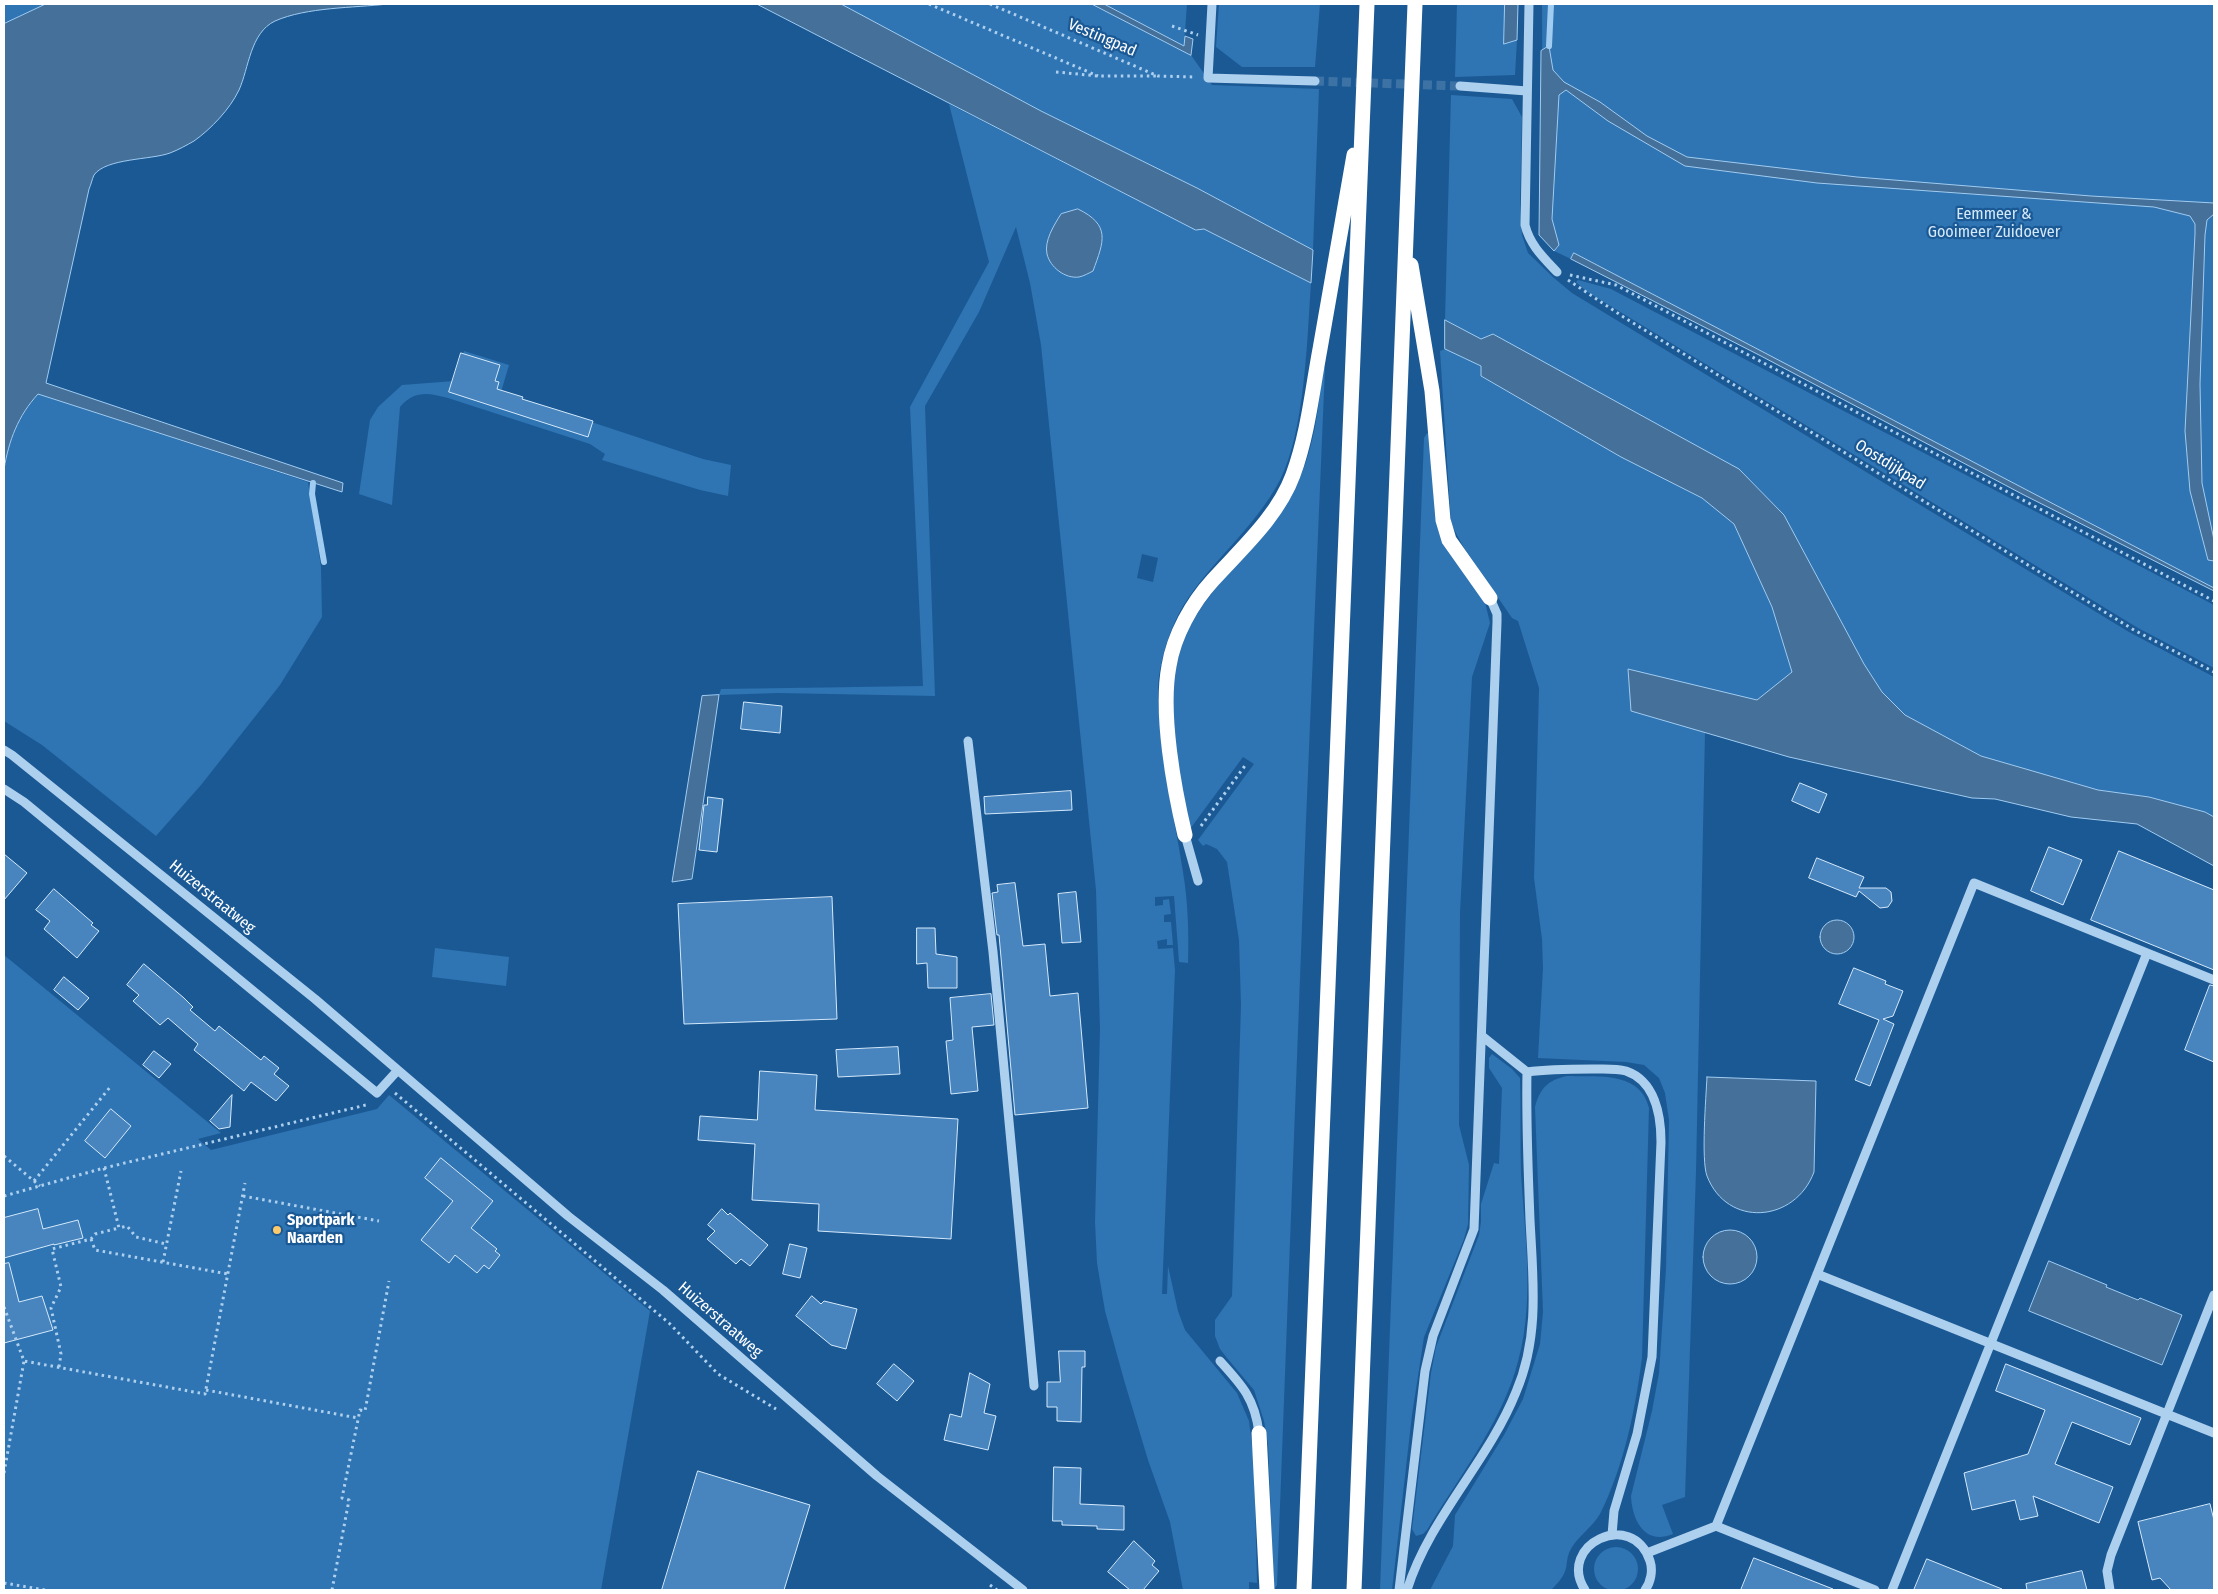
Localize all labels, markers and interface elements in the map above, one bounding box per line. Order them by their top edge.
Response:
street label: Vestingpad [1065,15,1139,61]
park label: Eemmeer & Gooimeer Zuidoever [1928,205,2060,243]
street label: Oostdijkpad [1851,436,1929,494]
street label: Huizerstraatweg [165,856,259,938]
place label: Sportpark Naarden [287,1211,355,1249]
marker: Sportpark Naarden [271,1224,283,1236]
street label: Huizerstraatweg [674,1278,766,1362]

